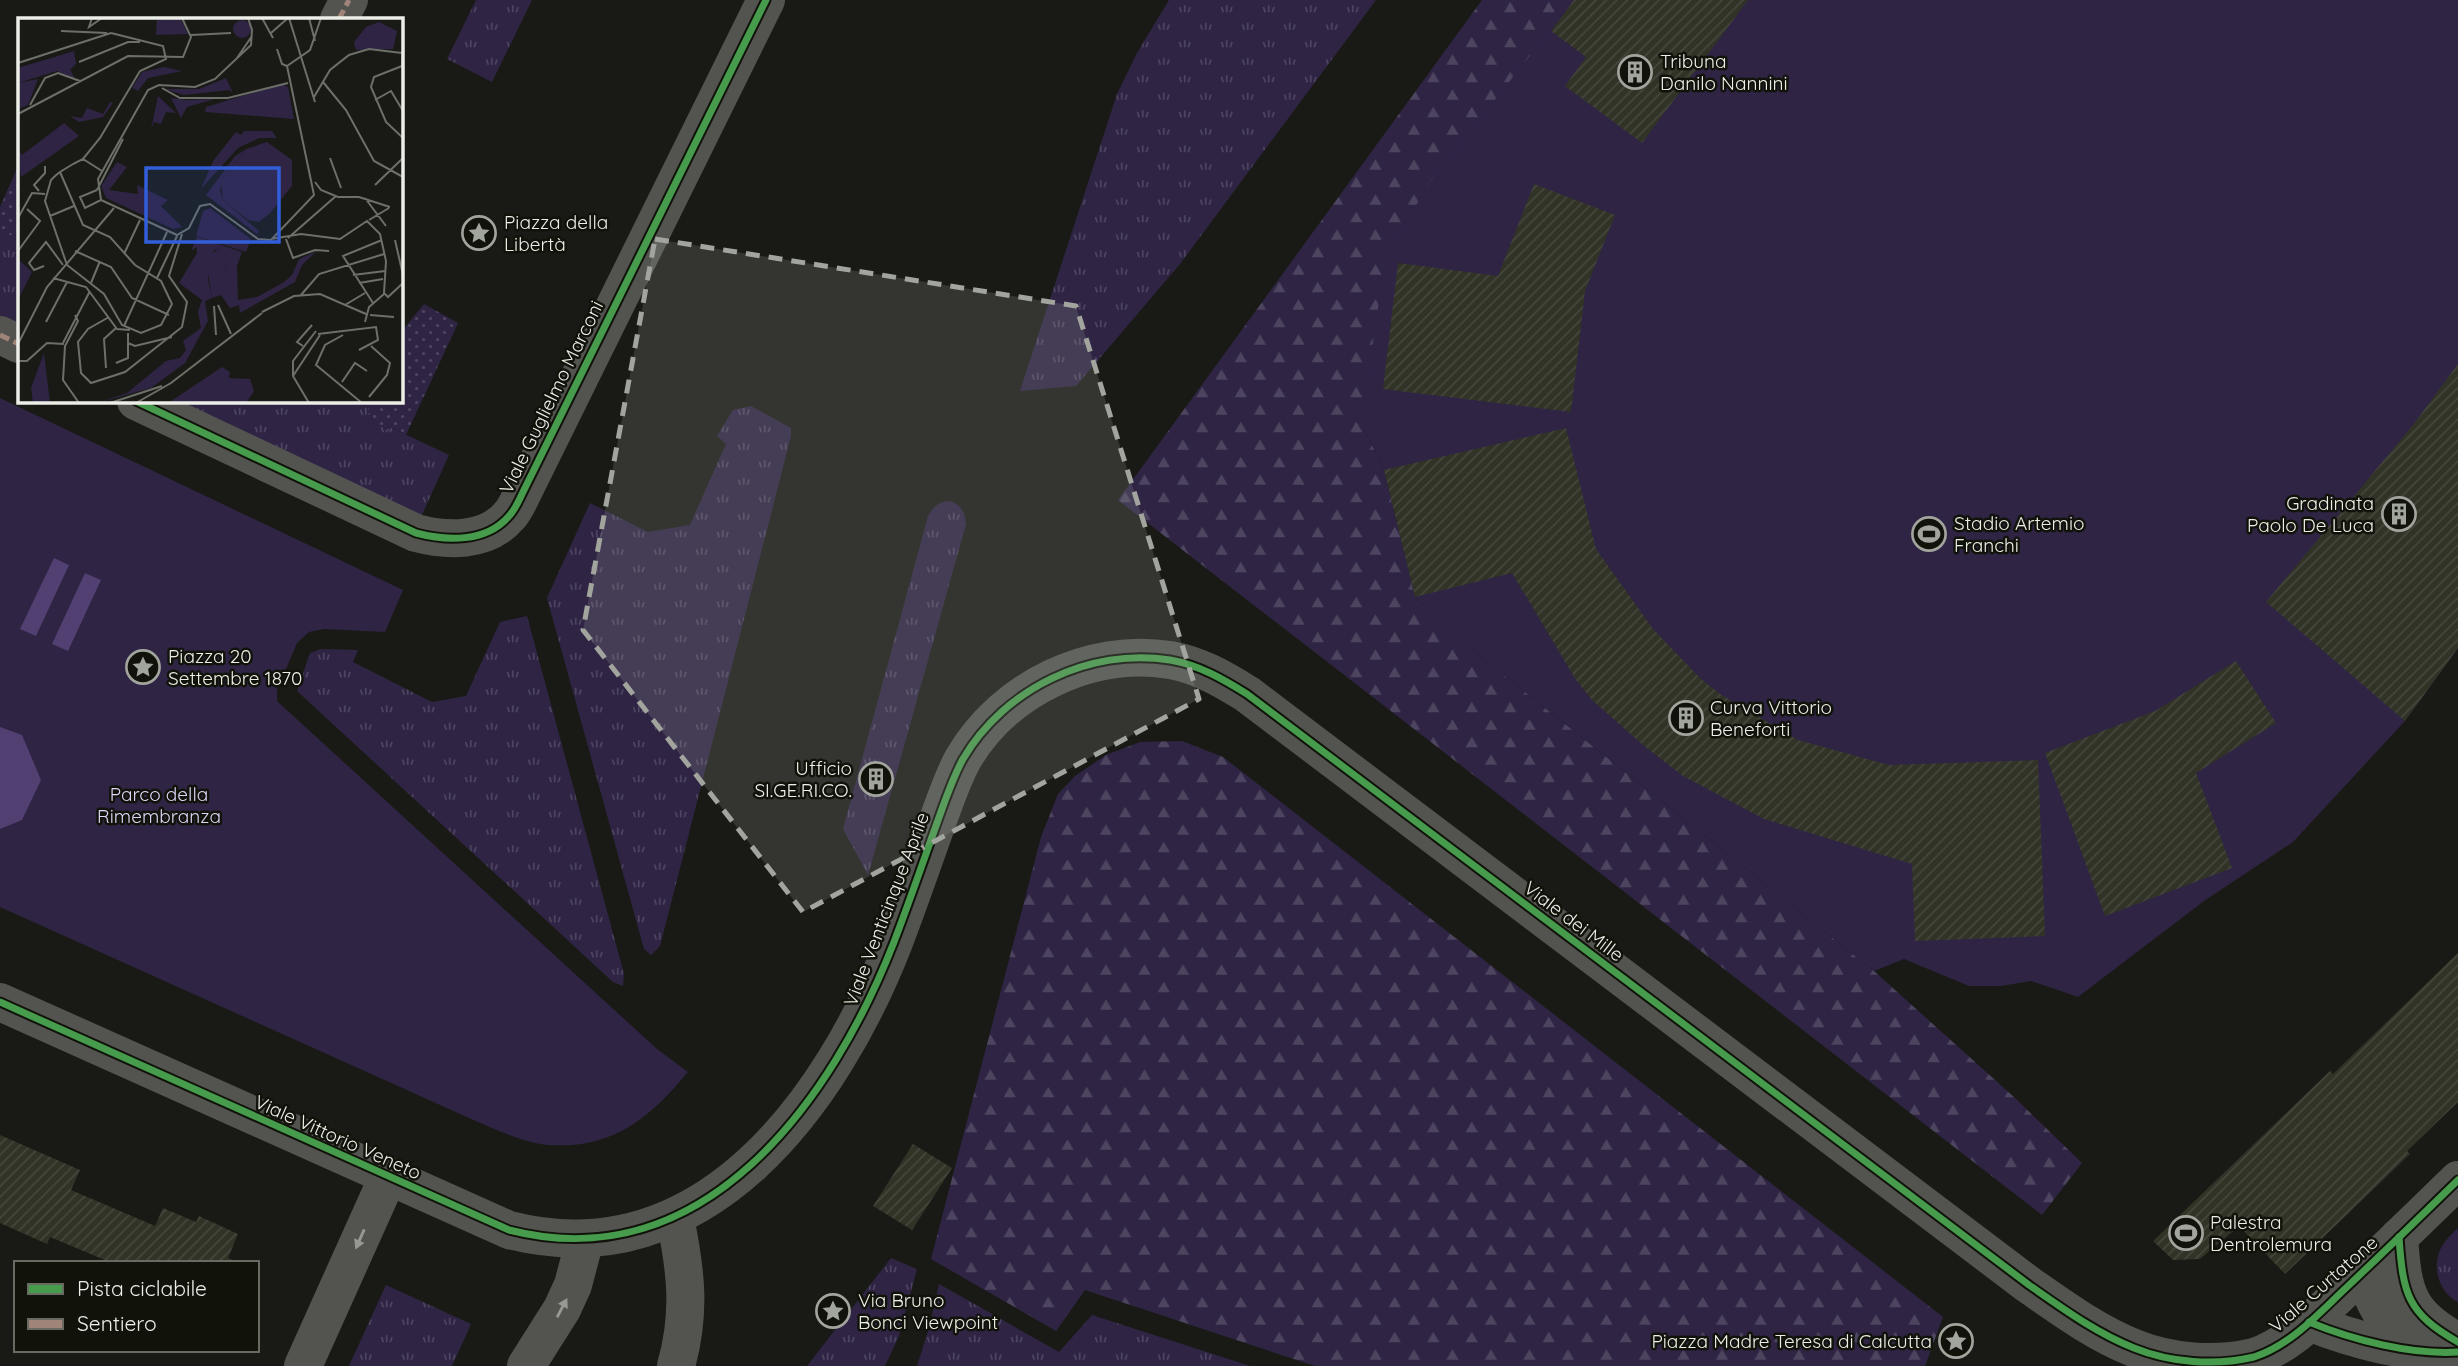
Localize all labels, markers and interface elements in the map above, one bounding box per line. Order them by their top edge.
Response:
inset map [18,18,402,402]
place label: Tribuna Danilo Nannini [1660,49,1788,95]
building icon: Tribuna Danilo Nannini [1616,53,1654,91]
place label: Piazza della Libertà [504,210,608,256]
place icon: Piazza della Libertà [460,214,498,252]
street label: Viale Guglielmo Marconi [494,296,608,498]
place label: Gradinata Paolo De Luca [2247,491,2374,537]
building icon: Gradinata Paolo De Luca [2380,495,2418,533]
place label: Stadio Artemio Franchi [1954,511,2084,557]
sports icon: Stadio Artemio Franchi [1910,515,1948,553]
place label: Piazza 20 Settembre 1870 [168,644,302,690]
place icon: Piazza 20 Settembre 1870 [124,648,162,686]
place label: Curva Vittorio Beneforti [1710,695,1832,741]
building icon: Curva Vittorio Beneforti [1667,699,1705,737]
place label: Ufficio SI.GE.RI.CO. [754,756,852,802]
building icon: Ufficio SI.GE.RI.CO. [857,760,895,798]
park label: Parco della Rimembranza [97,782,221,828]
street label: Viale Venticinque Aprile [838,809,934,1009]
street label: Viale dei Mille [1519,876,1629,966]
street label: Viale Vittorio Veneto [251,1089,425,1185]
place label: Palestra Dentrolemura [2210,1210,2332,1256]
sports icon: Palestra Dentrolemura [2167,1214,2205,1252]
one-way arrow [354,1229,366,1249]
street label: Viale Curtatone [2264,1230,2382,1338]
legend [14,1261,259,1352]
text: Pista ciclabile [77,1275,207,1301]
place label: Via Bruno Bonci Viewpoint [858,1288,998,1334]
place icon: Via Bruno Bonci Viewpoint [814,1292,852,1330]
one-way arrow [556,1298,567,1318]
text: Sentiero [77,1310,157,1336]
place icon: Piazza Madre Teresa di Calcutta [1937,1322,1975,1360]
place label: Piazza Madre Teresa di Calcutta [1651,1329,1932,1353]

